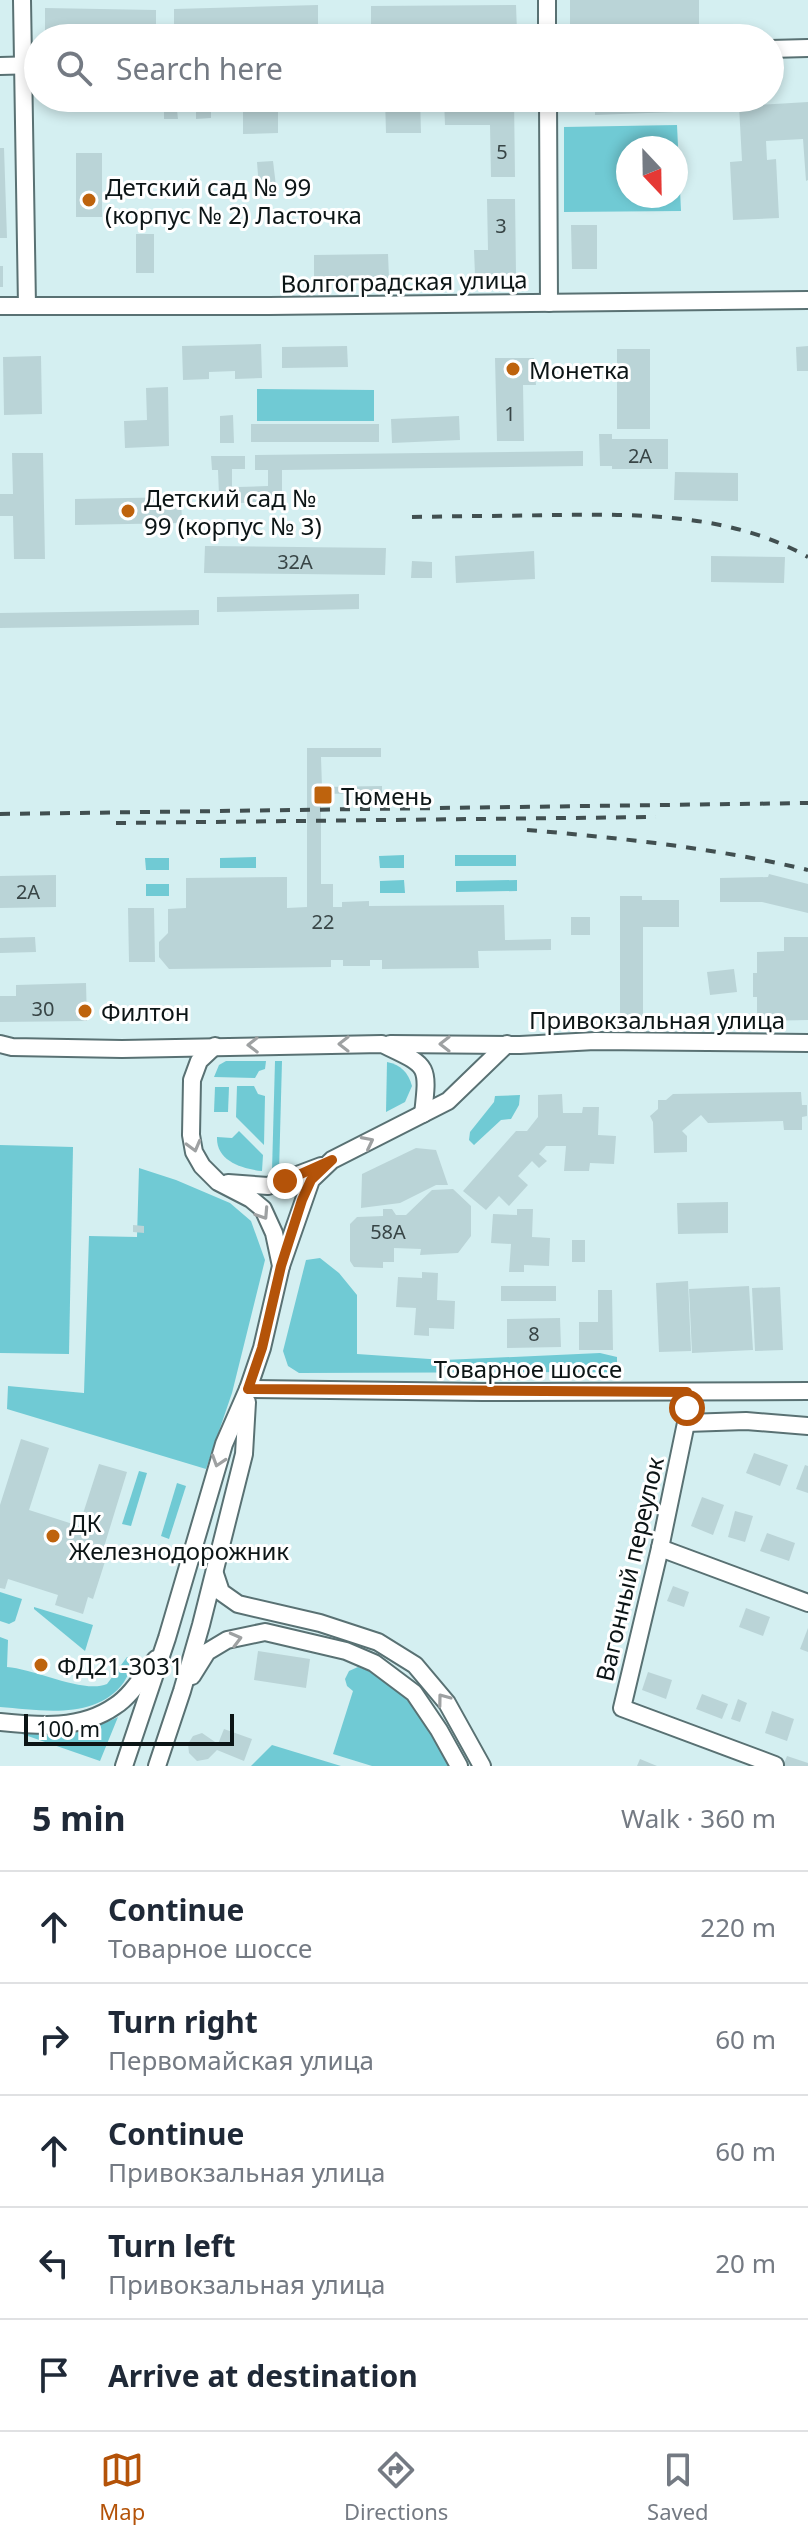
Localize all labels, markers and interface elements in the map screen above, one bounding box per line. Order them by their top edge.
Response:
search box [24,24,784,112]
icon: search [52,46,96,90]
text: Search here [116,48,283,89]
north arrow [616,136,688,208]
house number: 5 [496,138,508,165]
place label: Детский сад № 99 (корпус № 2) Ласточка [105,170,362,231]
marker: Детский сад № 99 (корпус № 2) Ласточка [80,191,98,209]
house number: 3 [495,212,507,239]
street label: Волгоградская улица [280,262,528,300]
place label: Монетка [529,353,630,386]
marker: Монетка [504,360,522,378]
house number: 1 [504,400,516,427]
house number: 2А [628,442,652,469]
place label: Детский сад № 99 (корпус № 3) [144,481,322,542]
marker: Детский сад № 99 (корпус № 3) [119,502,137,520]
house number: 32А [277,548,313,575]
place label: Тюмень [341,779,432,812]
marker: Тюмень [312,784,334,806]
house number: 2А [16,878,40,905]
house number: 22 [312,908,334,935]
house number: 30 [32,995,54,1022]
place label: Филтон [101,995,190,1028]
marker: Филтон [76,1002,94,1020]
street label: Привокзальная улица [529,1003,785,1036]
one-way arrow [337,1035,350,1052]
one-way arrow [438,1035,451,1053]
one-way arrow [246,1036,259,1054]
one-way arrow [359,1136,374,1151]
one-way arrow [185,1138,202,1152]
route end [267,1163,303,1199]
one-way arrow [253,1205,268,1219]
house number: 58А [370,1218,406,1245]
house number: 8 [528,1320,540,1347]
street label: Товарное шоссе [434,1352,622,1385]
route start [669,1390,705,1426]
one-way arrow [212,1453,228,1467]
street label: Вагонный переулок [587,1453,671,1684]
place label: ДК Железнодорожник [69,1506,289,1567]
marker: ДК Железнодорожник [44,1527,62,1545]
one-way arrow [228,1632,242,1648]
place label: ФД21-3031 [57,1649,183,1682]
marker: ФД21-3031 [32,1656,50,1674]
one-way arrow [438,1693,453,1708]
scale bar [24,1710,234,1746]
text: 100 m [36,1713,100,1743]
text: 5 min [32,1795,126,1841]
text: Walk · 360 m [621,1800,776,1836]
text: Continue [108,1889,244,1930]
icon: ahead [32,1905,76,1949]
text: 220 m [700,1909,776,1945]
text: Товарное шоссе [108,1930,312,1966]
text: Turn right [108,2001,258,2042]
icon: right [32,2017,76,2061]
text: 60 m [715,2021,776,2057]
text: Первомайская улица [108,2042,374,2078]
text: Continue [108,2113,244,2154]
icon: ahead [32,2129,76,2173]
text: 60 m [715,2133,776,2169]
text: Привокзальная улица [108,2154,385,2190]
text: Turn left [108,2225,236,2266]
icon: left [32,2241,76,2285]
text: 20 m [715,2245,776,2281]
text: Привокзальная улица [108,2266,385,2302]
icon: arrive [32,2353,76,2397]
text: Arrive at destination [108,2355,418,2396]
tab: Map [99,2448,145,2526]
tab: Directions [344,2448,448,2526]
tab: Saved [647,2448,709,2526]

